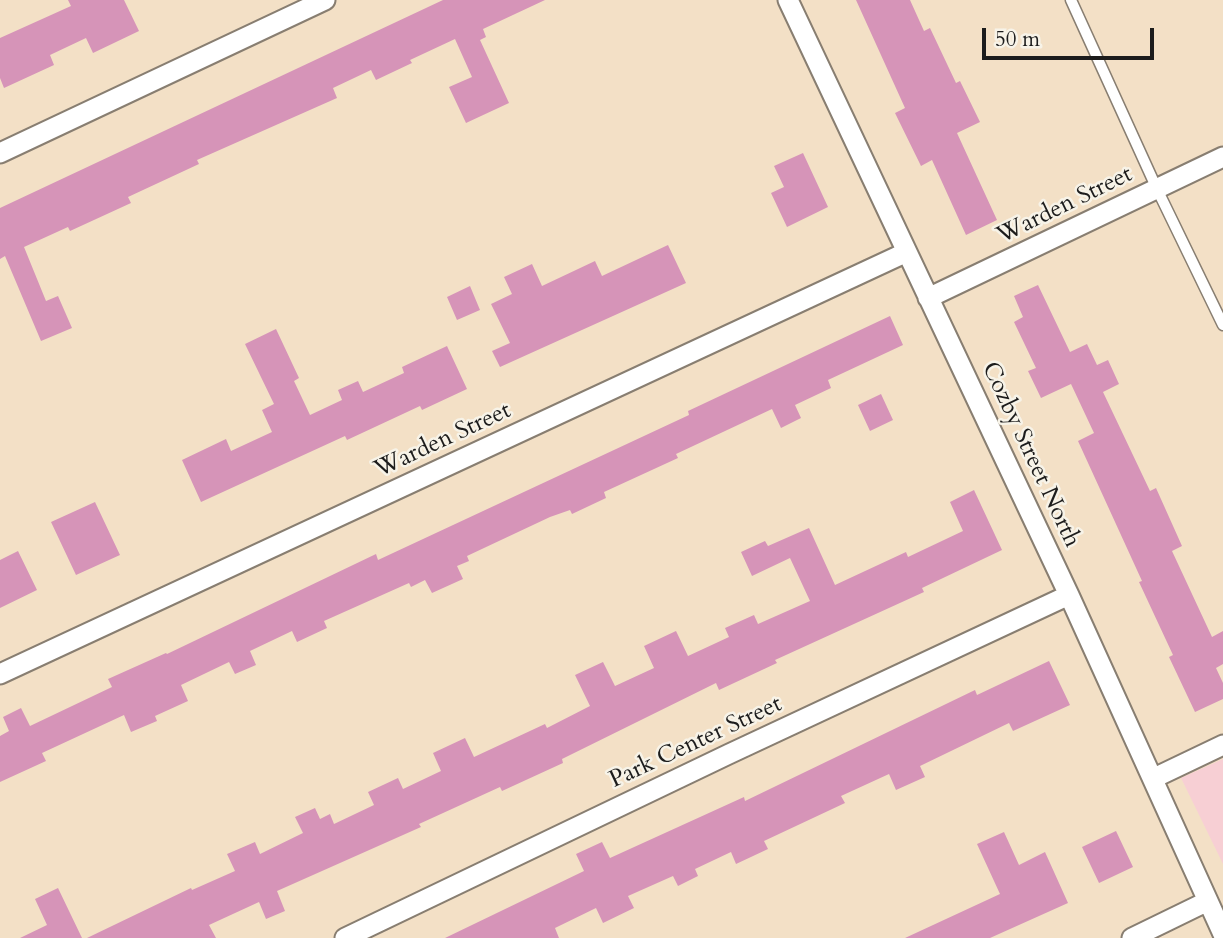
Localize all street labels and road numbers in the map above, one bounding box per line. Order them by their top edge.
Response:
street label: Warden Street [993,161,1137,251]
street label: Cozby Street North [974,358,1086,552]
street label: Warden Street [370,397,516,485]
street label: Park Center Street [605,690,787,796]

